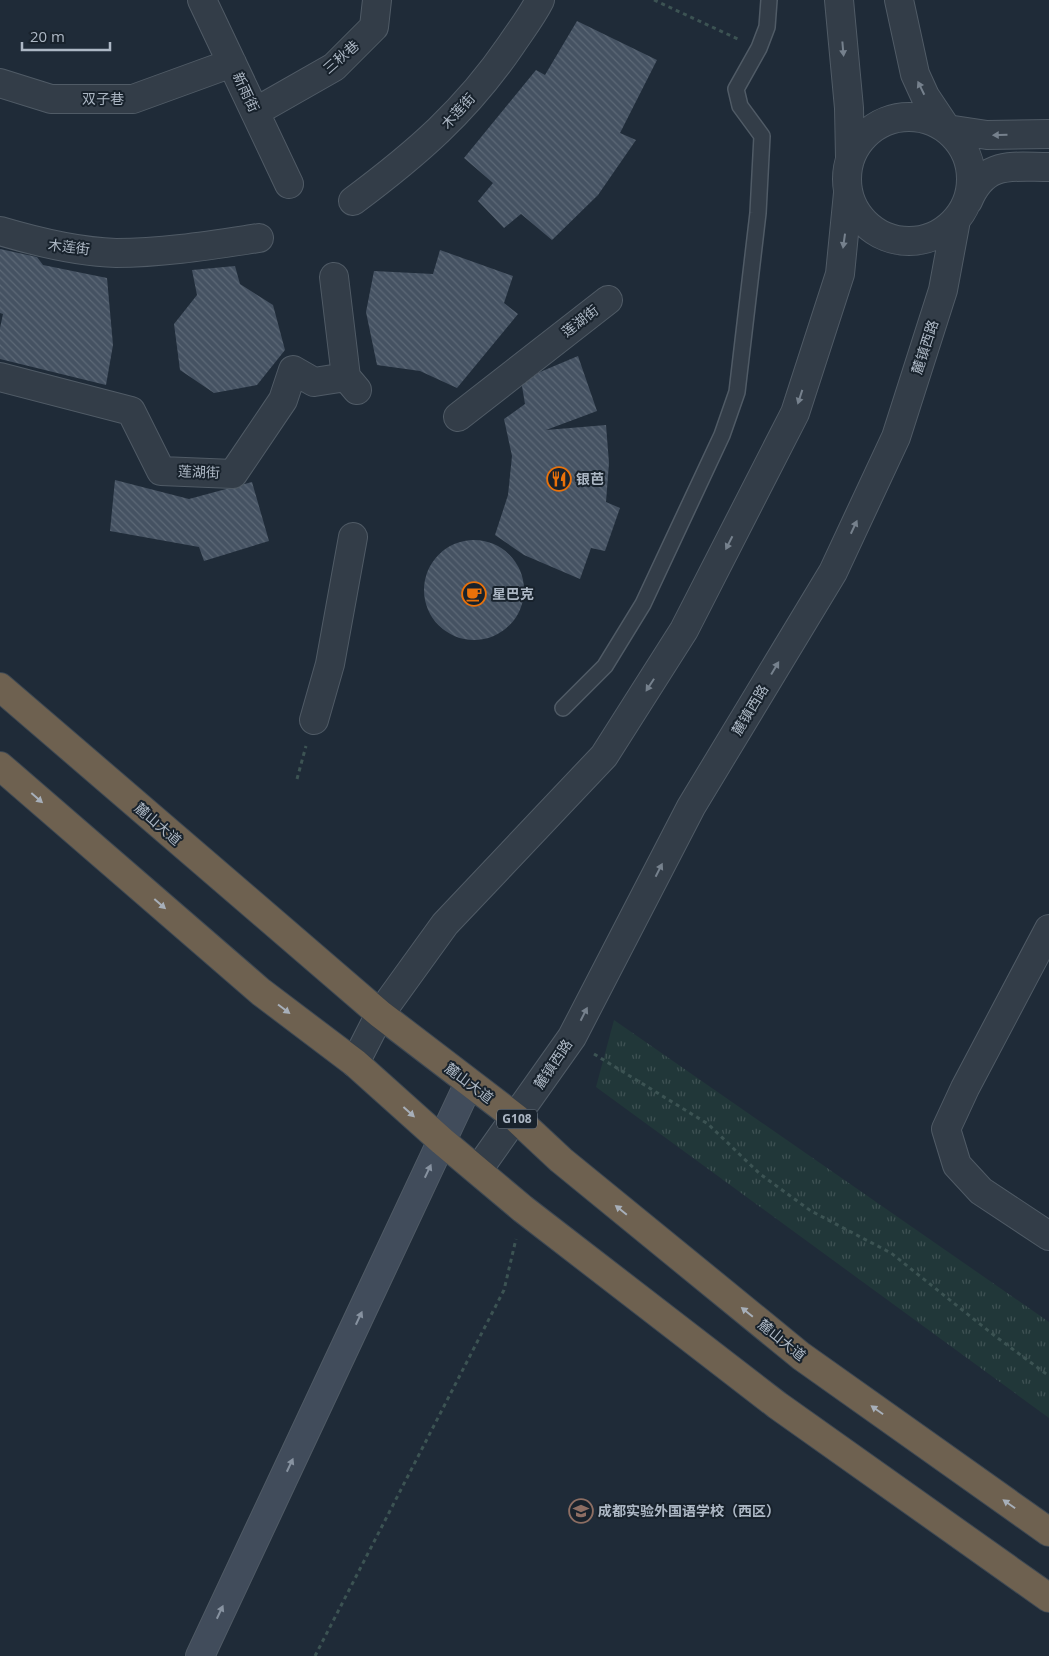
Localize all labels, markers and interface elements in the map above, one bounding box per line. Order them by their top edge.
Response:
scale bar [22,20,110,52]
text: 20 m [30,26,65,46]
street label: 三秋巷 [319,36,363,78]
one-way arrow [839,41,847,57]
street label: 新雨街 [229,69,264,115]
one-way arrow [917,81,925,95]
street label: 双子巷 [82,89,124,108]
street label: 木莲街 [437,89,479,133]
one-way arrow [992,131,1008,139]
one-way arrow [840,233,848,249]
street label: 木莲街 [47,235,91,258]
street label: 莲湖街 [557,300,602,341]
street label: 麓镇西路 [907,317,942,376]
one-way arrow [796,390,804,405]
street label: 莲湖街 [178,461,220,482]
restaurant icon: 银芭 [546,466,572,492]
place label: 银芭 [576,469,604,488]
one-way arrow [850,520,858,534]
one-way arrow [725,536,733,550]
cafe icon: 星巴克 [461,581,487,607]
place label: 星巴克 [492,584,534,603]
one-way arrow [770,662,779,675]
one-way arrow [645,678,654,691]
street label: 麓镇西路 [727,681,772,739]
one-way arrow [30,792,42,804]
street label: 麓山大道 [131,798,186,849]
one-way arrow [655,862,663,877]
one-way arrow [153,898,165,910]
one-way arrow [277,1004,291,1014]
one-way arrow [580,1007,588,1021]
street label: 麓镇西路 [529,1035,576,1092]
street label: 麓山大道 [441,1058,497,1107]
one-way arrow [403,1106,415,1118]
road number: G108 [497,1110,537,1128]
one-way arrow [424,1164,432,1178]
one-way arrow [615,1204,628,1215]
one-way arrow [741,1307,754,1318]
one-way arrow [355,1311,363,1325]
street label: 麓山大道 [755,1315,810,1365]
one-way arrow [870,1405,884,1415]
one-way arrow [286,1458,294,1472]
school or university icon: 成都实验外国语学校（西区） [568,1498,594,1524]
one-way arrow [1002,1499,1016,1509]
place label: 成都实验外国语学校（西区） [598,1501,780,1520]
one-way arrow [217,1605,225,1619]

